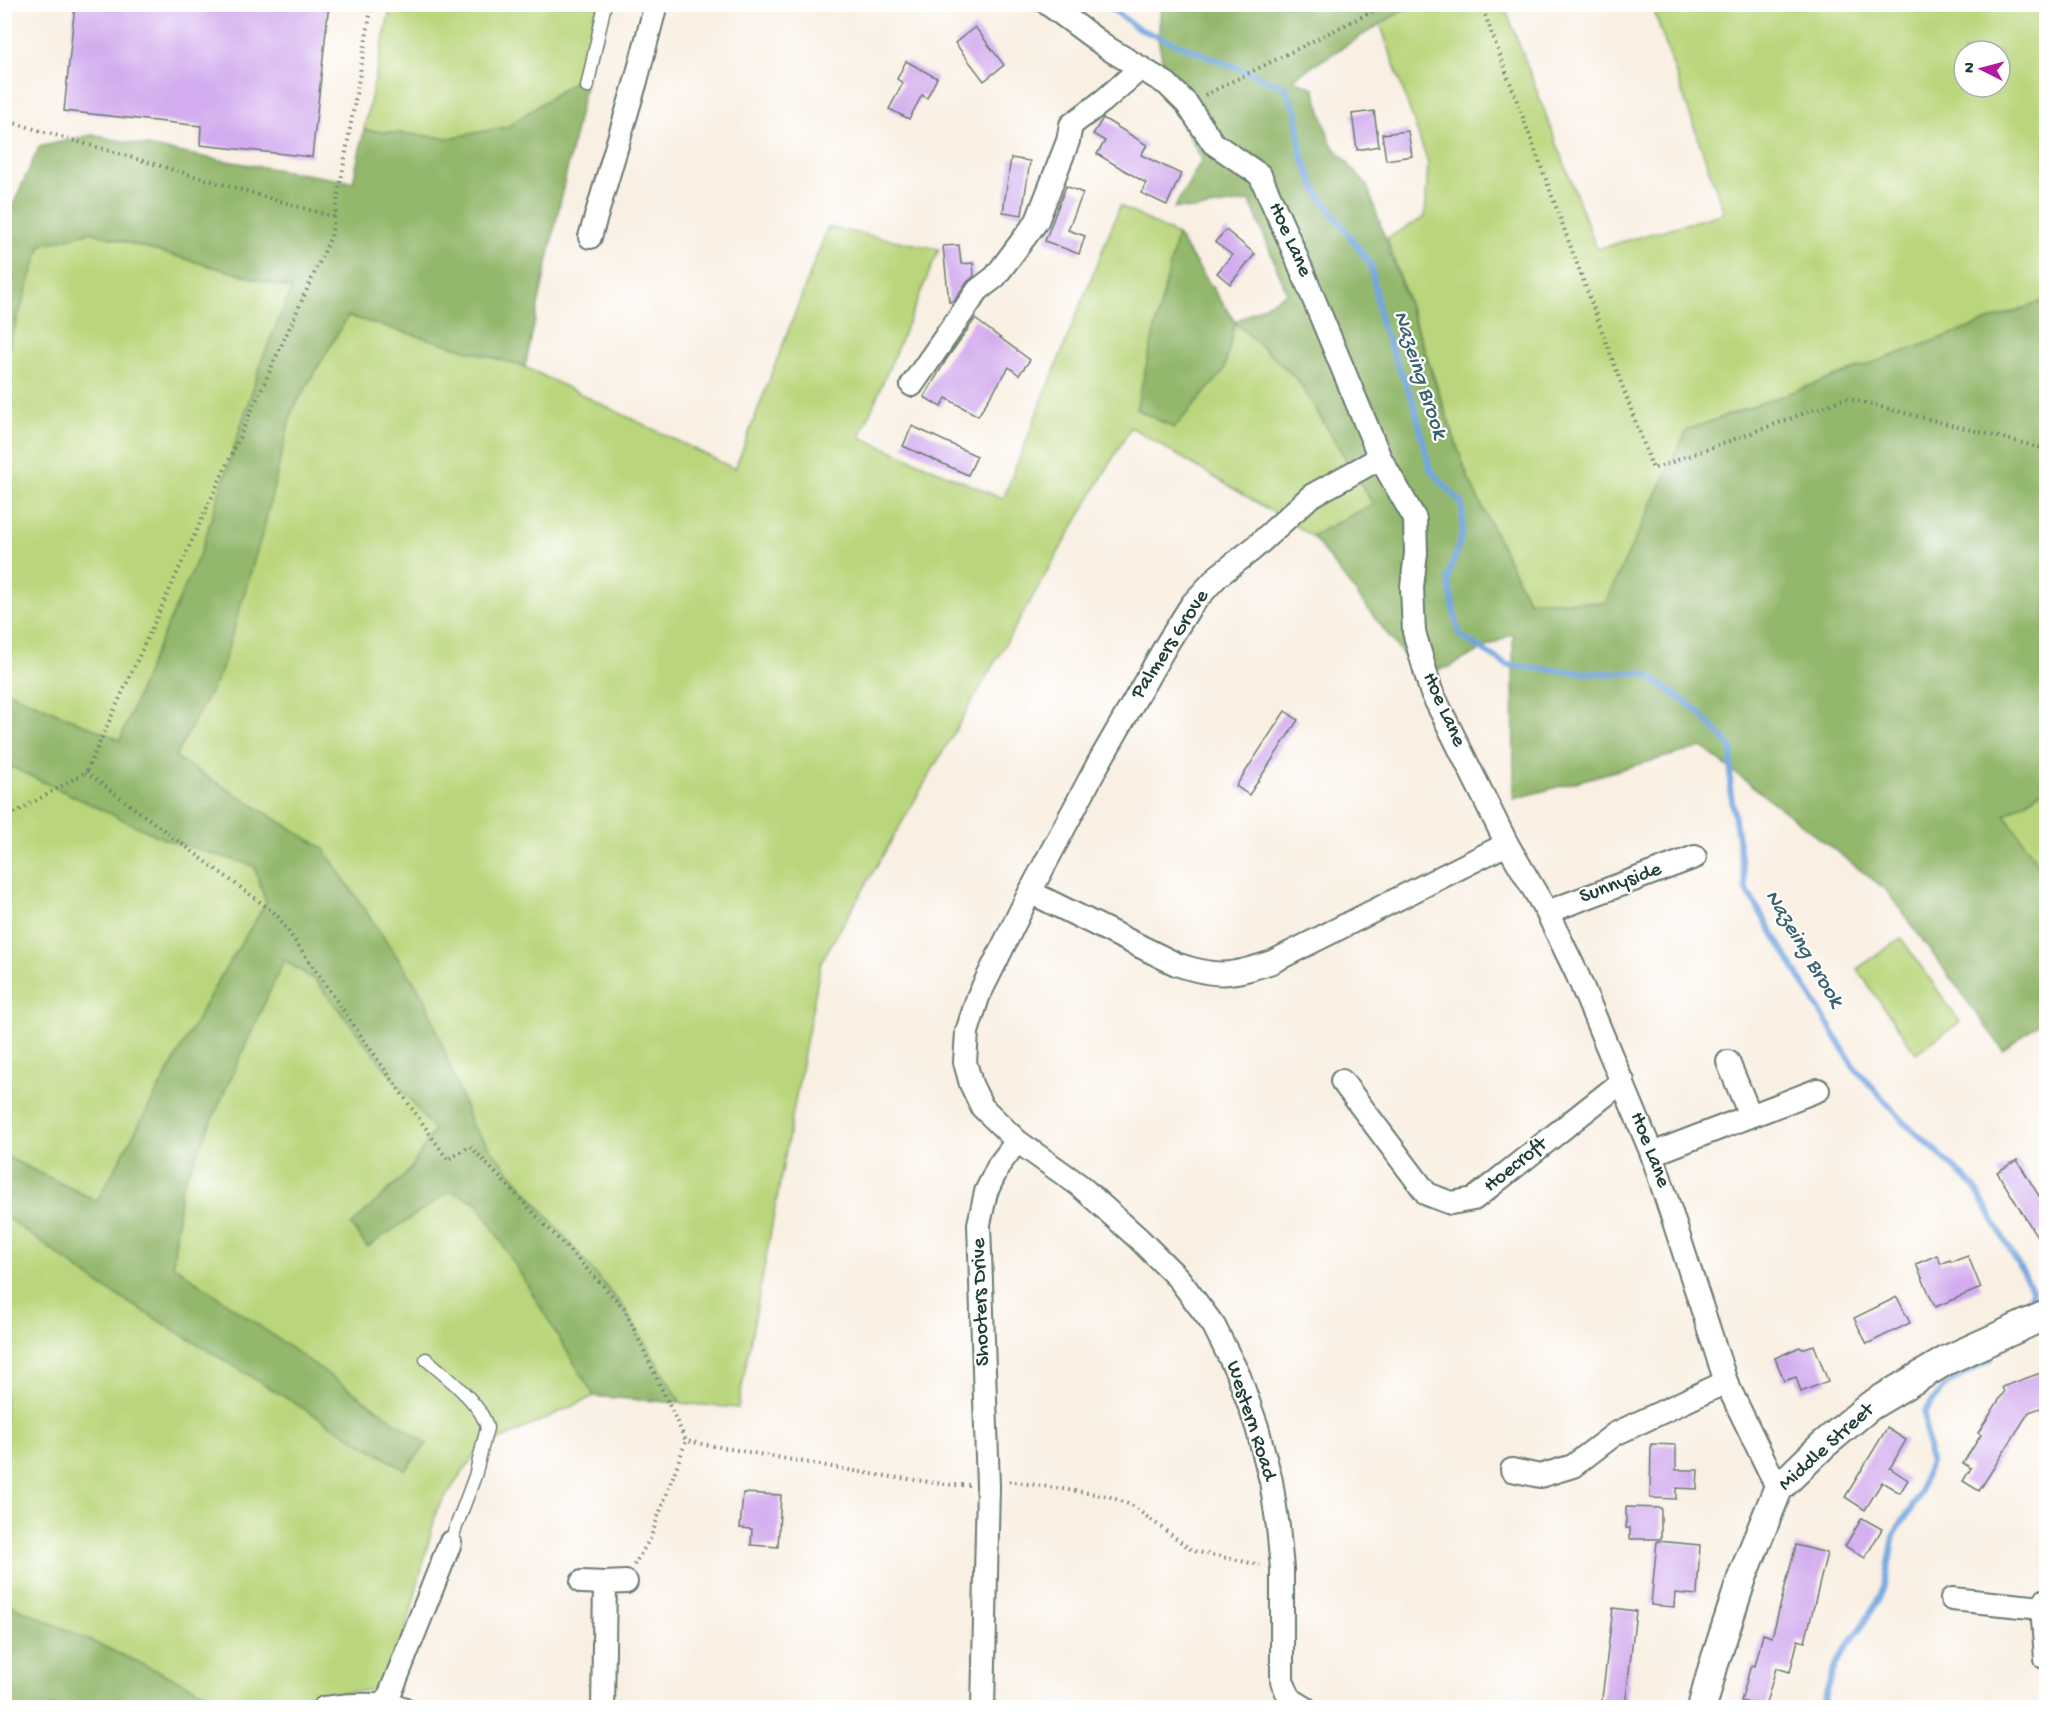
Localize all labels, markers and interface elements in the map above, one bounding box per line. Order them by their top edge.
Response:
north arrow [1952,39,2012,99]
text: N [1961,61,1981,74]
street label: Hoe Lane [1262,199,1317,282]
water label: Nazeing Brook [1386,308,1452,444]
street label: Palmers Grove [1126,585,1216,705]
street label: Hoe Lane [1416,669,1471,752]
street label: Sunnyside [1577,857,1666,910]
water label: Nazeing Brook [1758,886,1849,1014]
street label: Hoe Lane [1623,1109,1675,1192]
street label: Hoecroft [1479,1131,1555,1199]
street label: Shooters Drive [967,1236,997,1366]
street label: Western Road [1219,1358,1282,1485]
street label: Middle Street [1774,1397,1882,1497]

